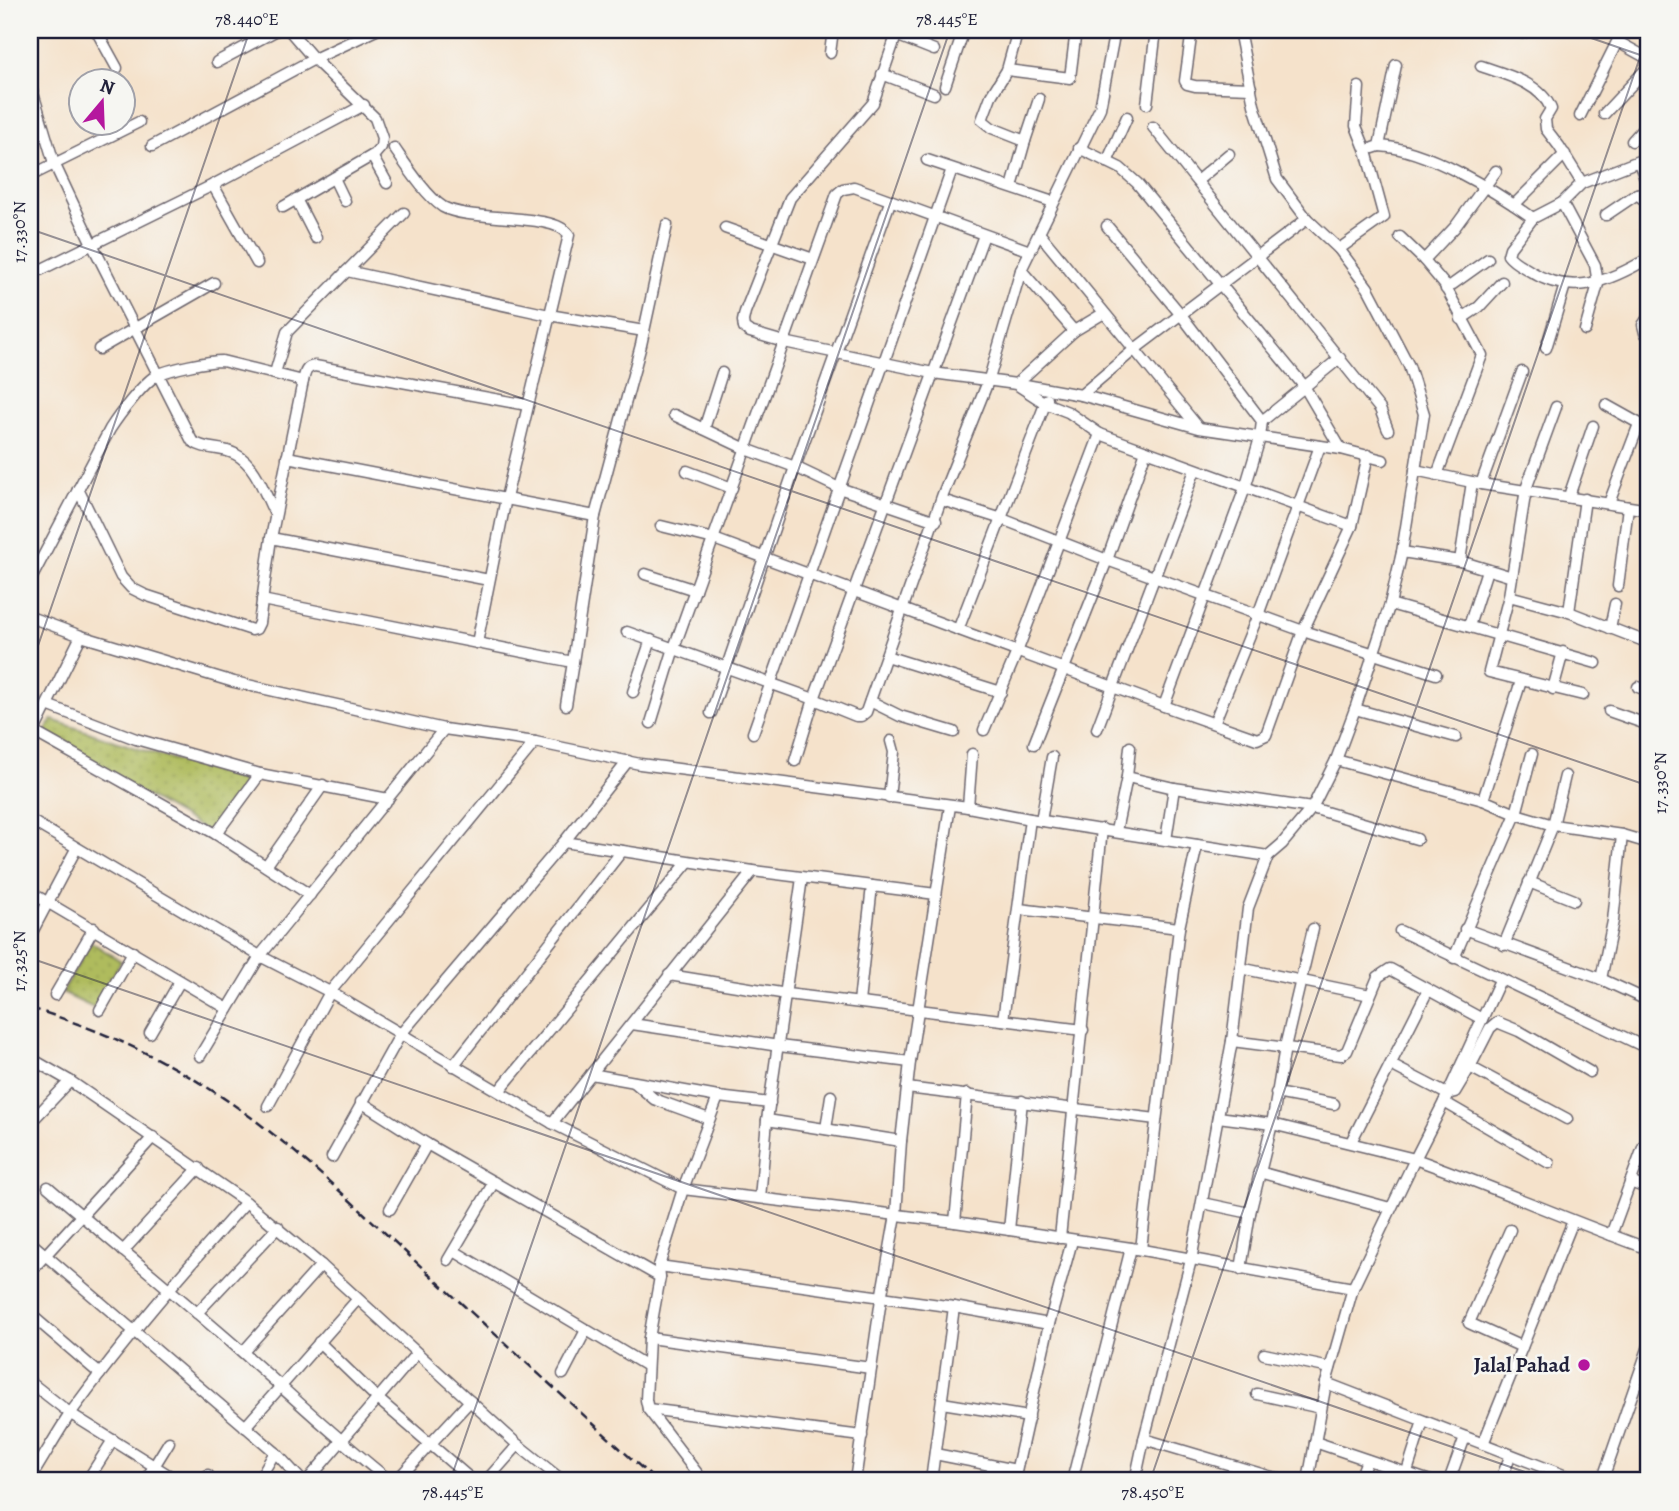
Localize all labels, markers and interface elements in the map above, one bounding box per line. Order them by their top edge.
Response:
text: 78.440°E [215,7,279,31]
text: 78.445°E [916,7,978,31]
north arrow [66,66,136,136]
text: N [96,72,118,101]
text: 17.330°N [7,201,31,263]
text: 17.330°N [1648,752,1672,814]
text: 17.325°N [7,930,31,992]
place label: Jalal Pahad [1474,1351,1571,1379]
marker: Jalal Pahad [1576,1357,1592,1373]
text: 78.445°E [422,1480,484,1504]
text: 78.450°E [1121,1480,1185,1504]

